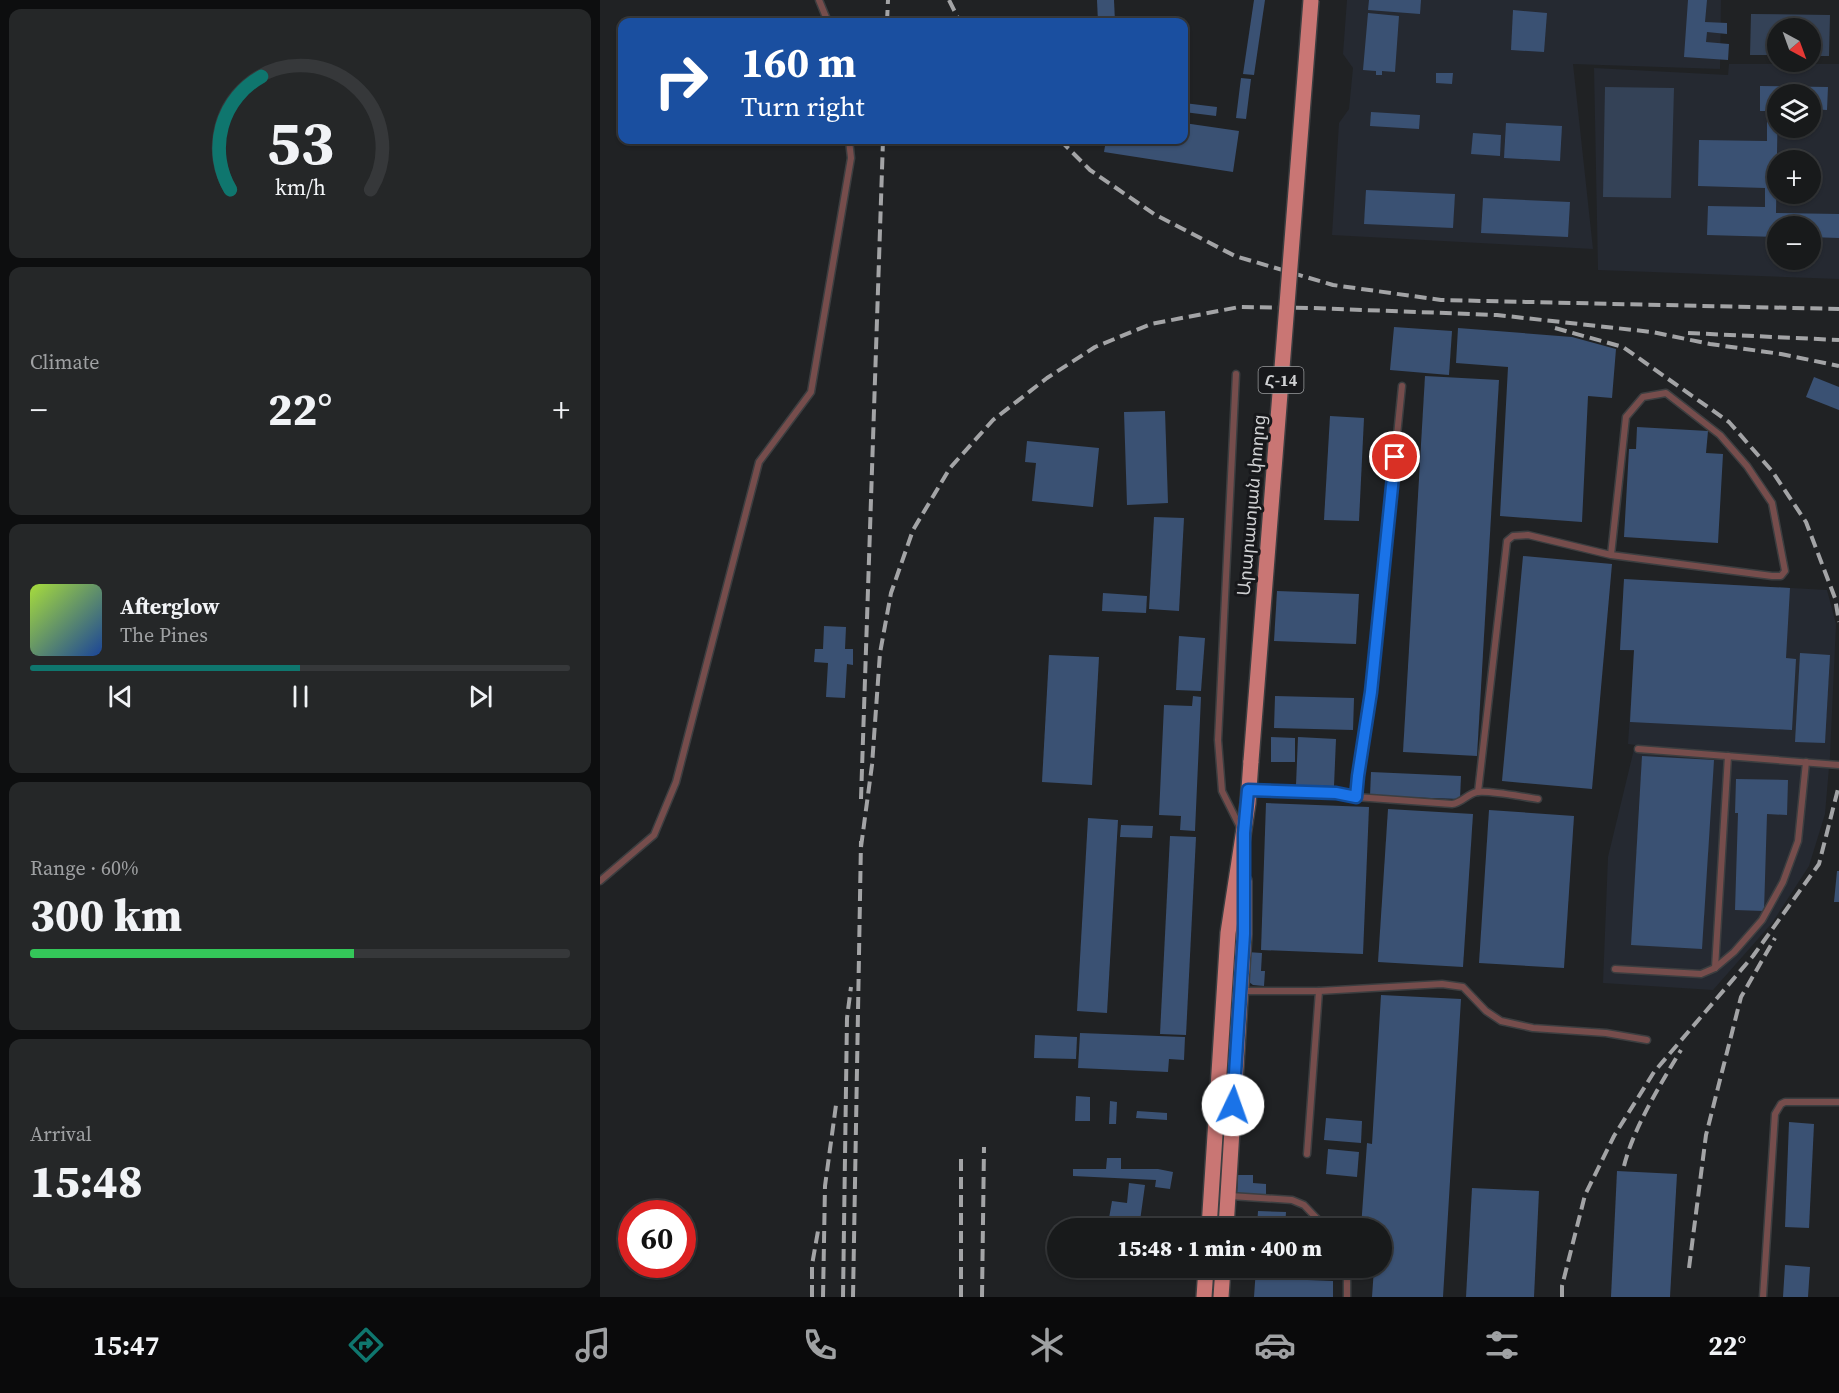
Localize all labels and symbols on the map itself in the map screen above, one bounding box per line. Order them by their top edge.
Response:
north arrow [1767,18,1821,72]
road number: Հ-14 [1258,367,1304,393]
street label: Արարատյան փողոց [1231,413,1271,597]
pin [1369,431,1420,482]
position arrow [1201,1073,1265,1137]
speed limit sign: 60 [618,1200,696,1278]

